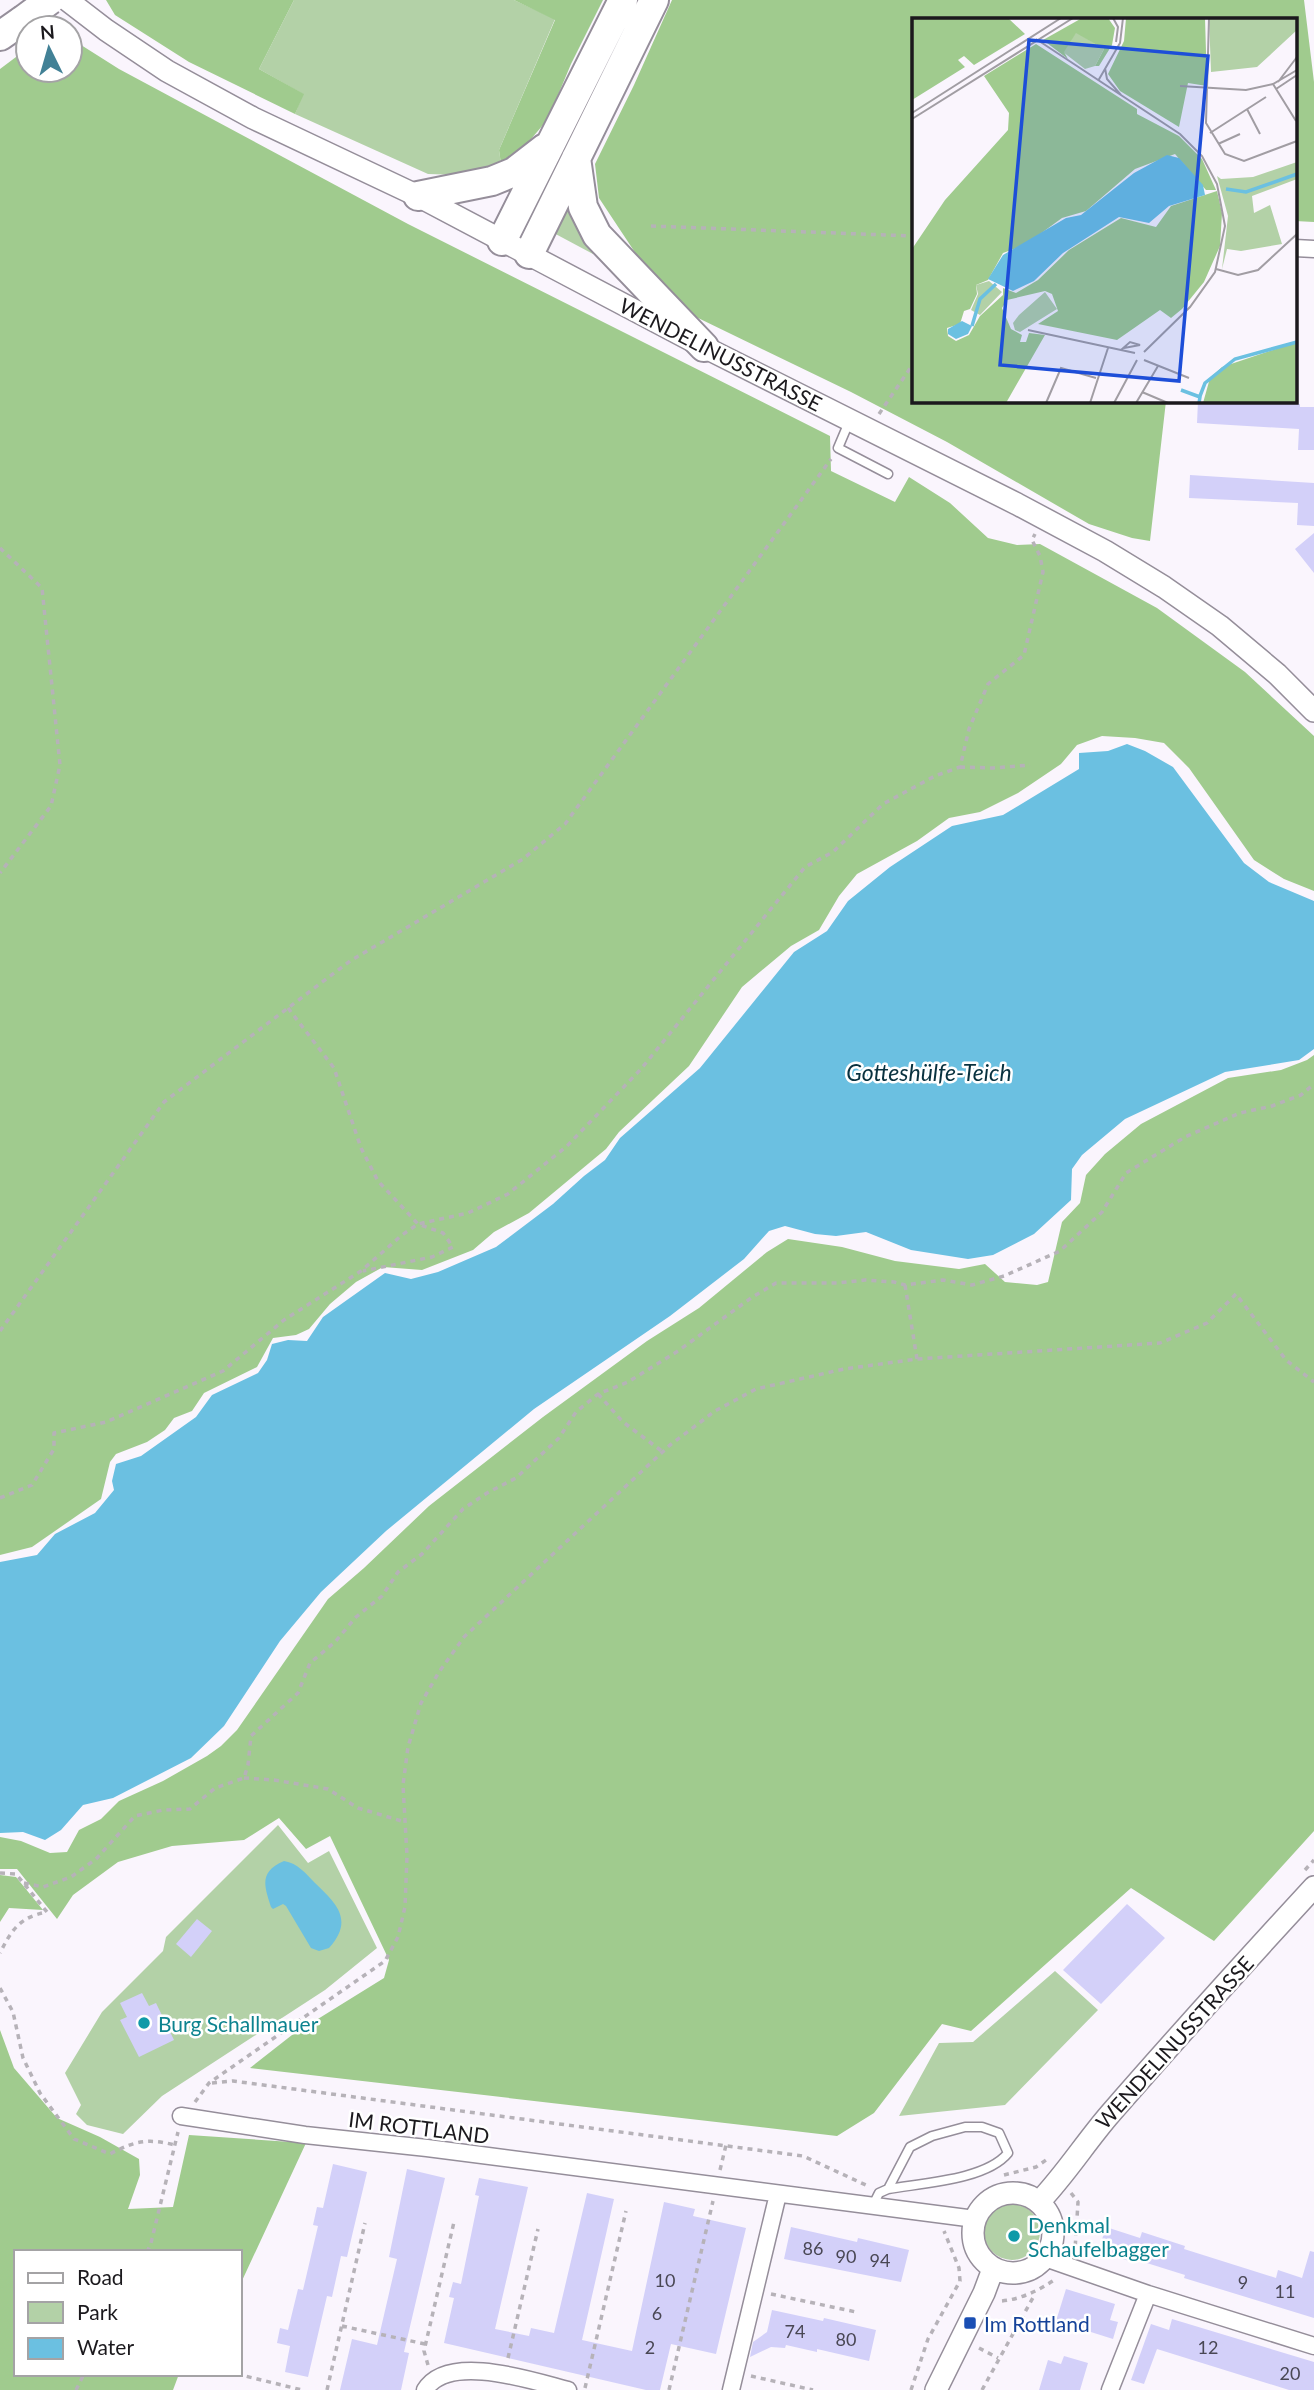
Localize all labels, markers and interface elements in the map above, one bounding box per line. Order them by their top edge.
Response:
north arrow [14,14,84,84]
inset map [912,18,1296,402]
text: N [39,19,56,44]
street label: WENDELINUSSTRASSE [616,292,826,416]
water label: Gotteshülfe-Teich [846,1058,1012,1086]
street label: WENDELINUSSTRASSE [1090,1951,1258,2133]
place label: Burg Schallmauer [158,2011,319,2036]
marker: Burg Schallmauer [136,2015,152,2031]
street label: IM ROTTLAND [347,2106,491,2148]
place label: Denkmal Schaufelbagger [1028,2212,1169,2261]
marker: Denkmal Schaufelbagger [1006,2228,1022,2244]
house number: 86 [803,2237,823,2259]
house number: 90 [836,2245,856,2267]
house number: 94 [870,2249,890,2271]
legend [14,2250,242,2376]
text: Road [77,2264,124,2289]
house number: 10 [655,2269,675,2291]
house number: 9 [1238,2271,1248,2293]
house number: 11 [1275,2280,1295,2302]
text: Park [77,2299,118,2324]
house number: 6 [652,2302,662,2324]
place label: Im Rottland [984,2311,1090,2336]
marker: Im Rottland [962,2315,978,2331]
house number: 74 [785,2320,805,2342]
house number: 80 [836,2328,856,2350]
text: Water [77,2334,134,2359]
house number: 2 [645,2336,655,2358]
house number: 12 [1198,2336,1218,2358]
house number: 20 [1280,2362,1300,2384]

